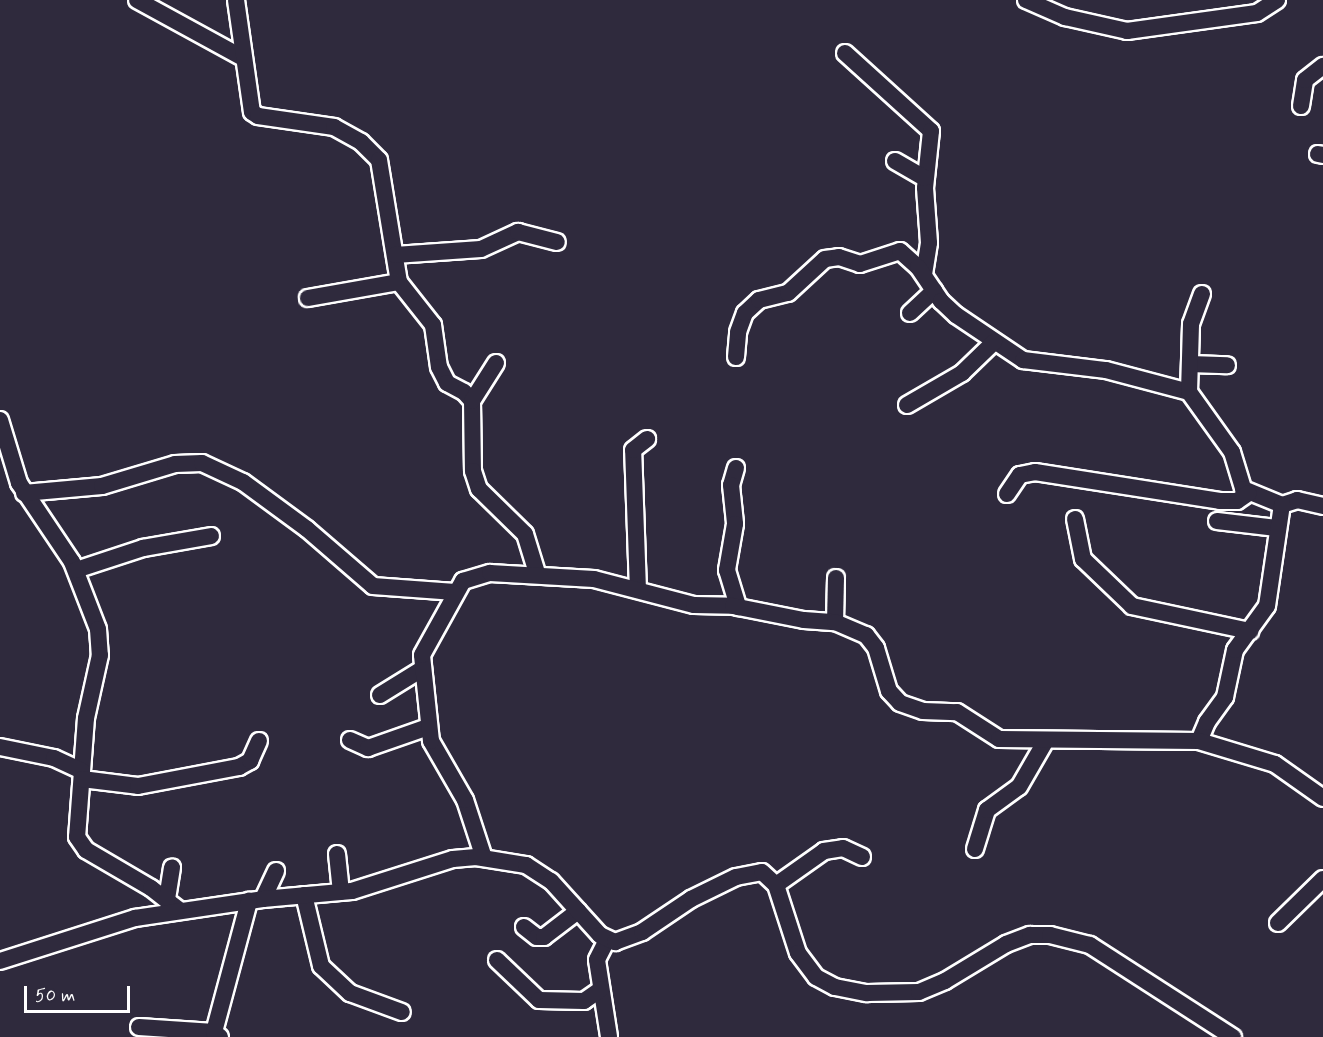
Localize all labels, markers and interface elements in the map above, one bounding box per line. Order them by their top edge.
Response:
scale bar [27,974,134,1012]
text: 50 m [35,984,75,1008]

